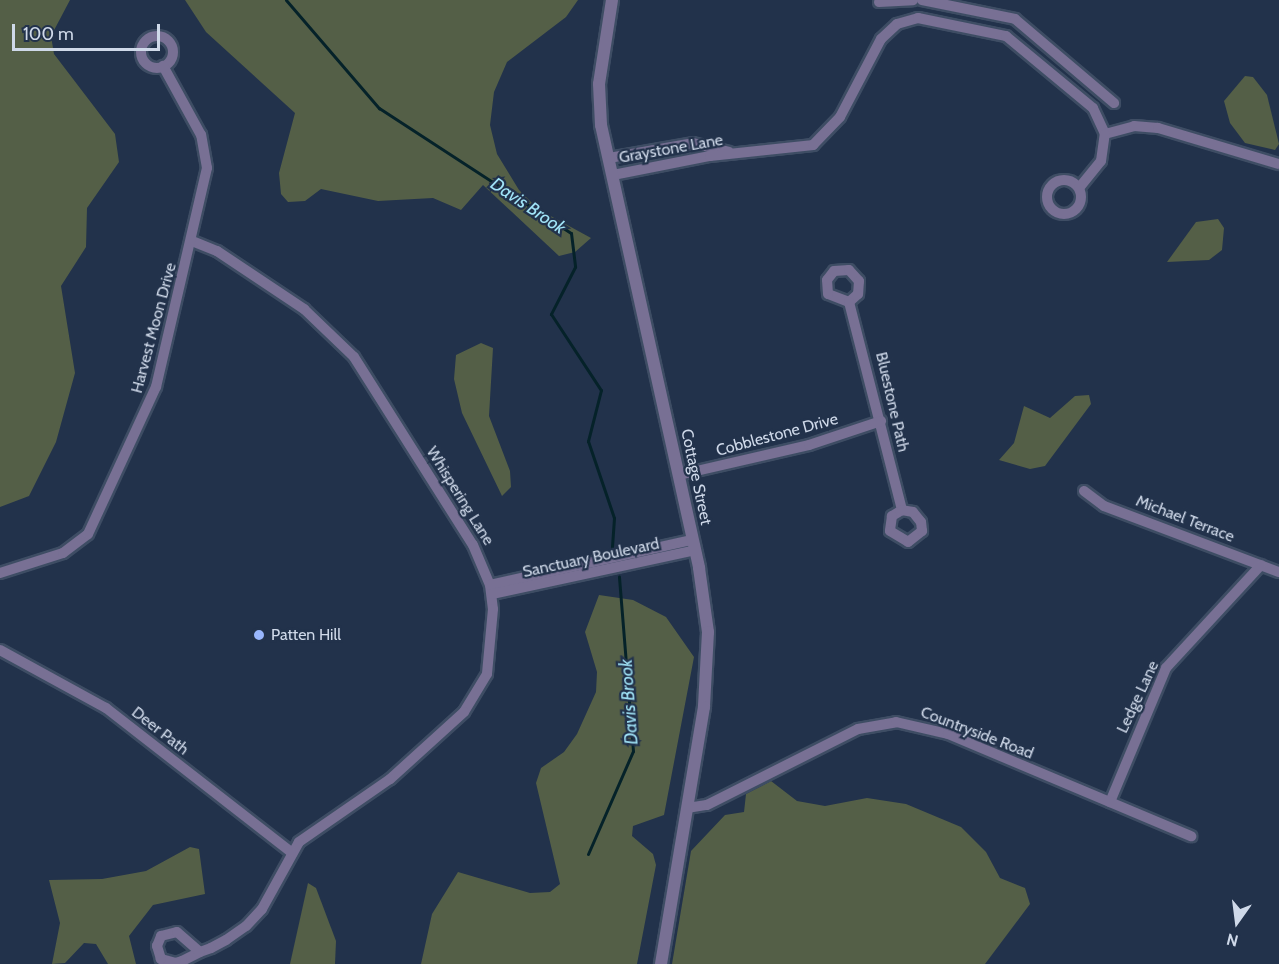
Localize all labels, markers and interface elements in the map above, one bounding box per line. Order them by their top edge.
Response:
scale bar [15,12,164,50]
text: 100 m [23,23,74,45]
street label: Graystone Lane [617,130,725,168]
water label: Davis Brook [486,173,570,239]
street label: Harvest Moon Drive [127,261,181,395]
street label: Bluestone Path [871,350,913,454]
street label: Cobblestone Drive [714,409,840,461]
street label: Cottage Street [676,427,716,527]
street label: Whispering Lane [422,443,498,549]
street label: Michael Terrace [1133,491,1237,547]
street label: Sanctuary Boulevard [521,534,661,582]
place label: Patten Hill [271,625,341,645]
marker: Patten Hill [252,628,266,642]
street label: Ledge Lane [1113,658,1163,736]
water label: Davis Brook [615,659,643,745]
street label: Deer Path [128,703,192,759]
street label: Countryside Road [918,703,1036,763]
north arrow [1207,892,1267,952]
text: N [1225,929,1240,951]

